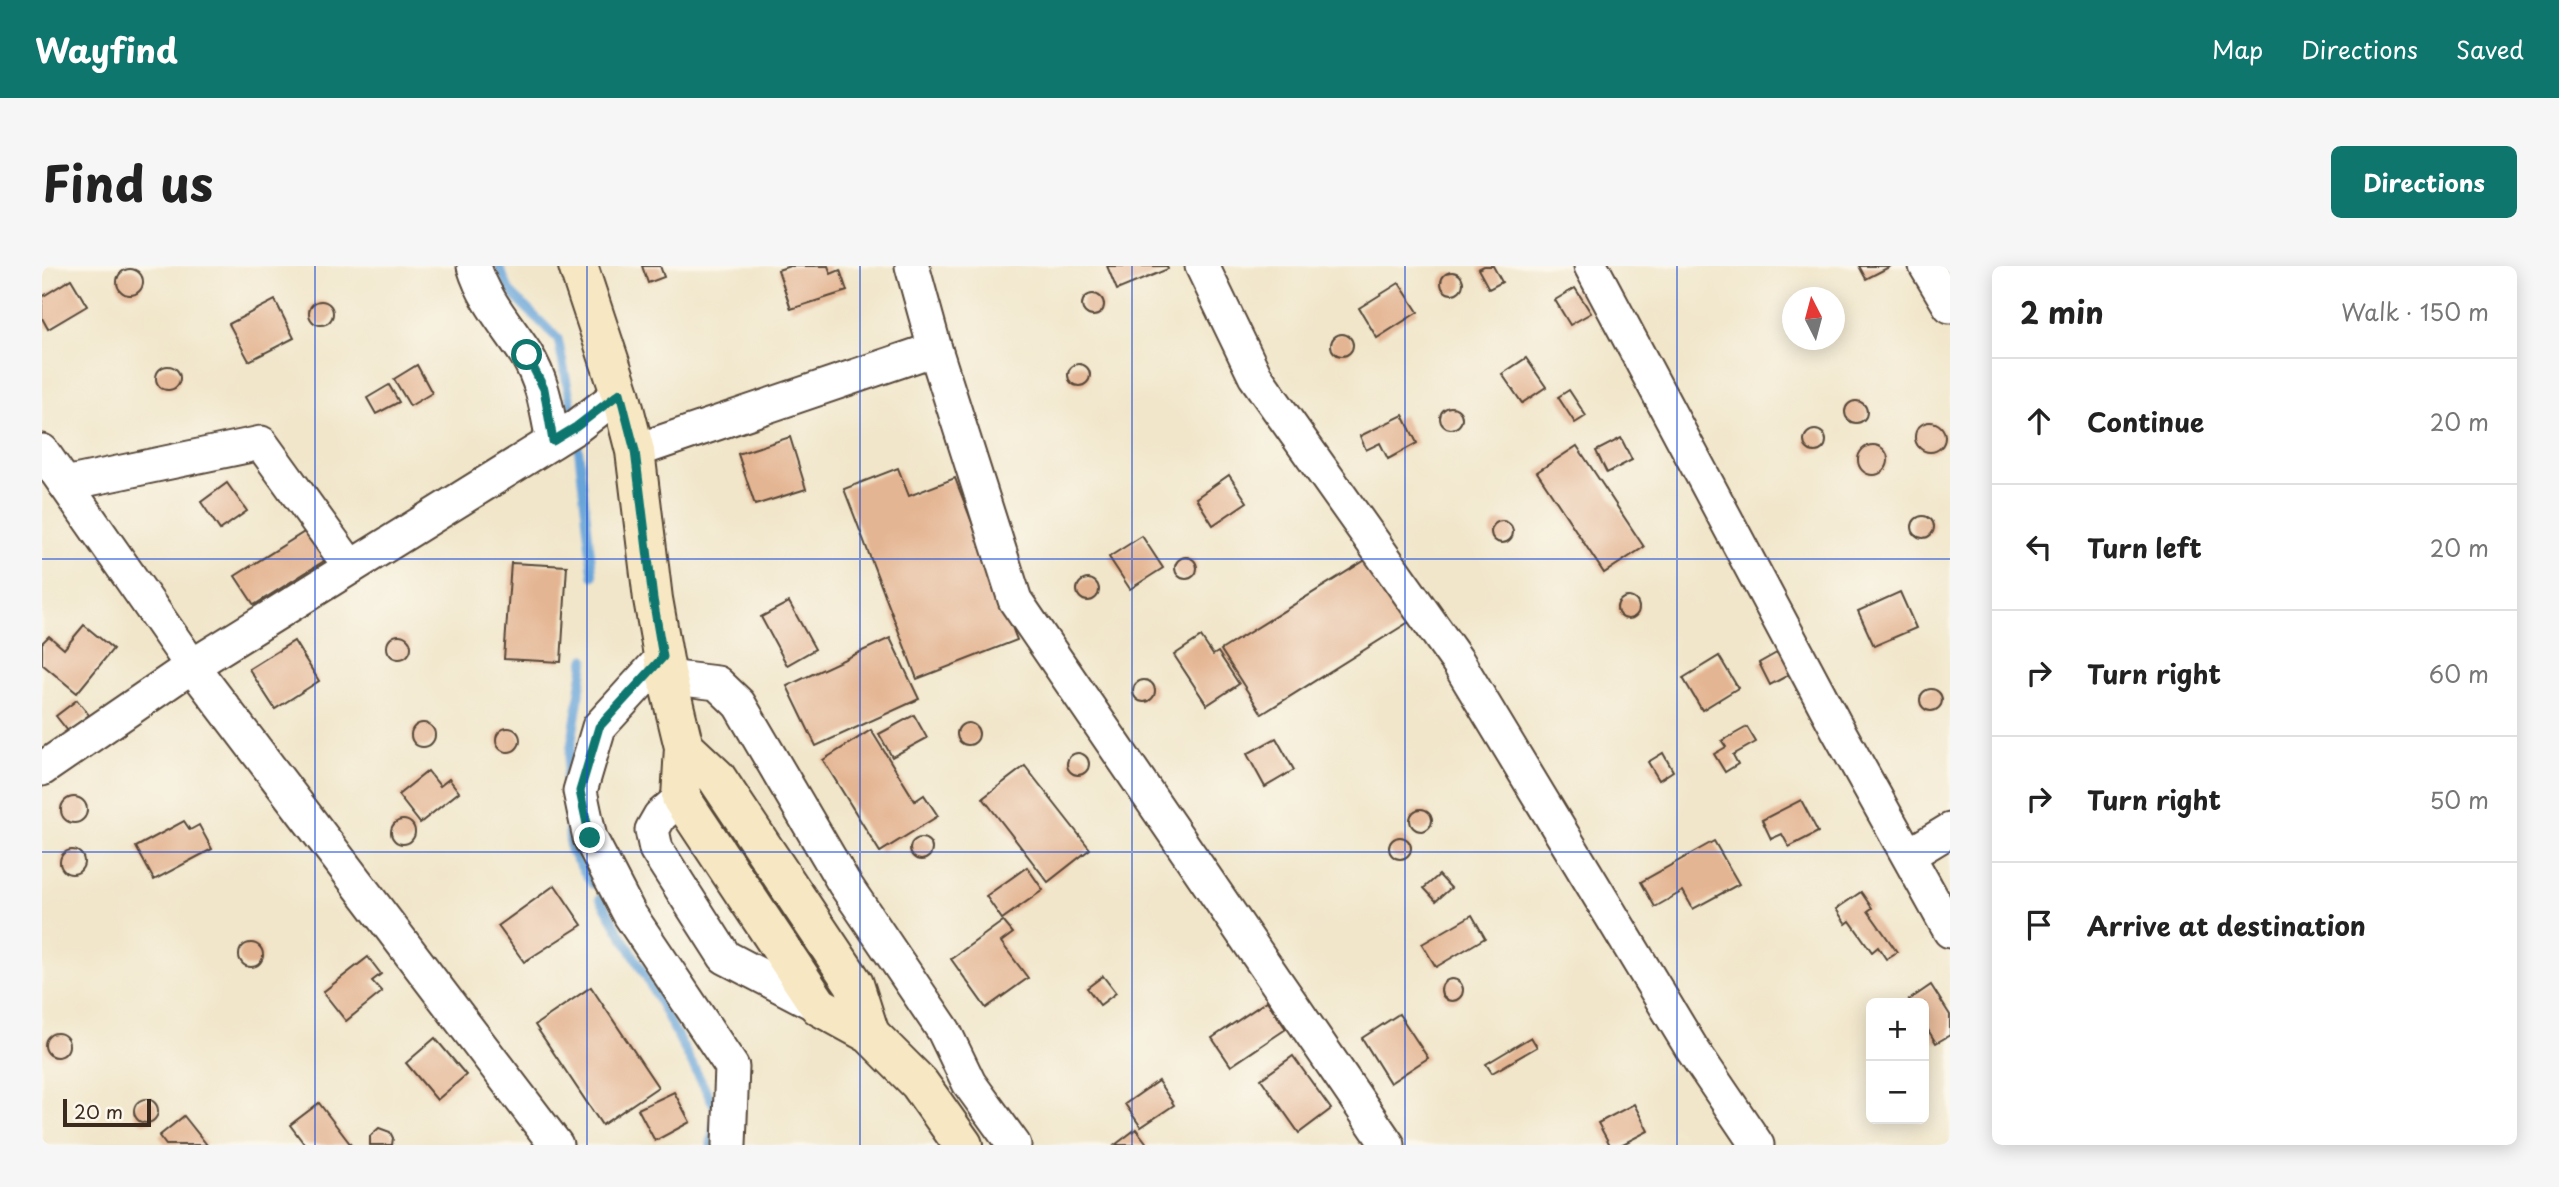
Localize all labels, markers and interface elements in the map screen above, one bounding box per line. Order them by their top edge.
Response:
text: Wayfind [35,24,178,74]
text: Map [2212,31,2263,67]
text: Directions [2301,31,2418,67]
text: Saved [2456,31,2524,67]
text: Find us [42,145,213,219]
button: Directions [2331,146,2517,218]
north arrow [1782,287,1845,350]
text: 2 min [2020,289,2104,334]
text: Walk · 150 m [2341,294,2489,329]
route start [511,339,542,370]
icon: ahead [2020,402,2058,440]
text: Continue [2087,402,2204,441]
text: 20 m [2430,404,2489,439]
icon: left [2020,528,2058,566]
text: Turn left [2087,528,2202,567]
text: 20 m [2430,530,2489,565]
icon: right [2020,654,2058,692]
text: Turn right [2087,654,2221,693]
text: 60 m [2429,656,2489,691]
icon: right [2020,780,2058,818]
text: Turn right [2087,780,2221,819]
text: 50 m [2429,782,2489,817]
route end [574,822,605,853]
icon: arrive [2020,906,2058,944]
text: Arrive at destination [2087,906,2366,945]
map controls [1866,998,1929,1124]
button: + [1866,998,1929,1061]
button: − [1866,1061,1929,1124]
scale bar [63,1096,150,1128]
text: 20 m [74,1097,123,1125]

